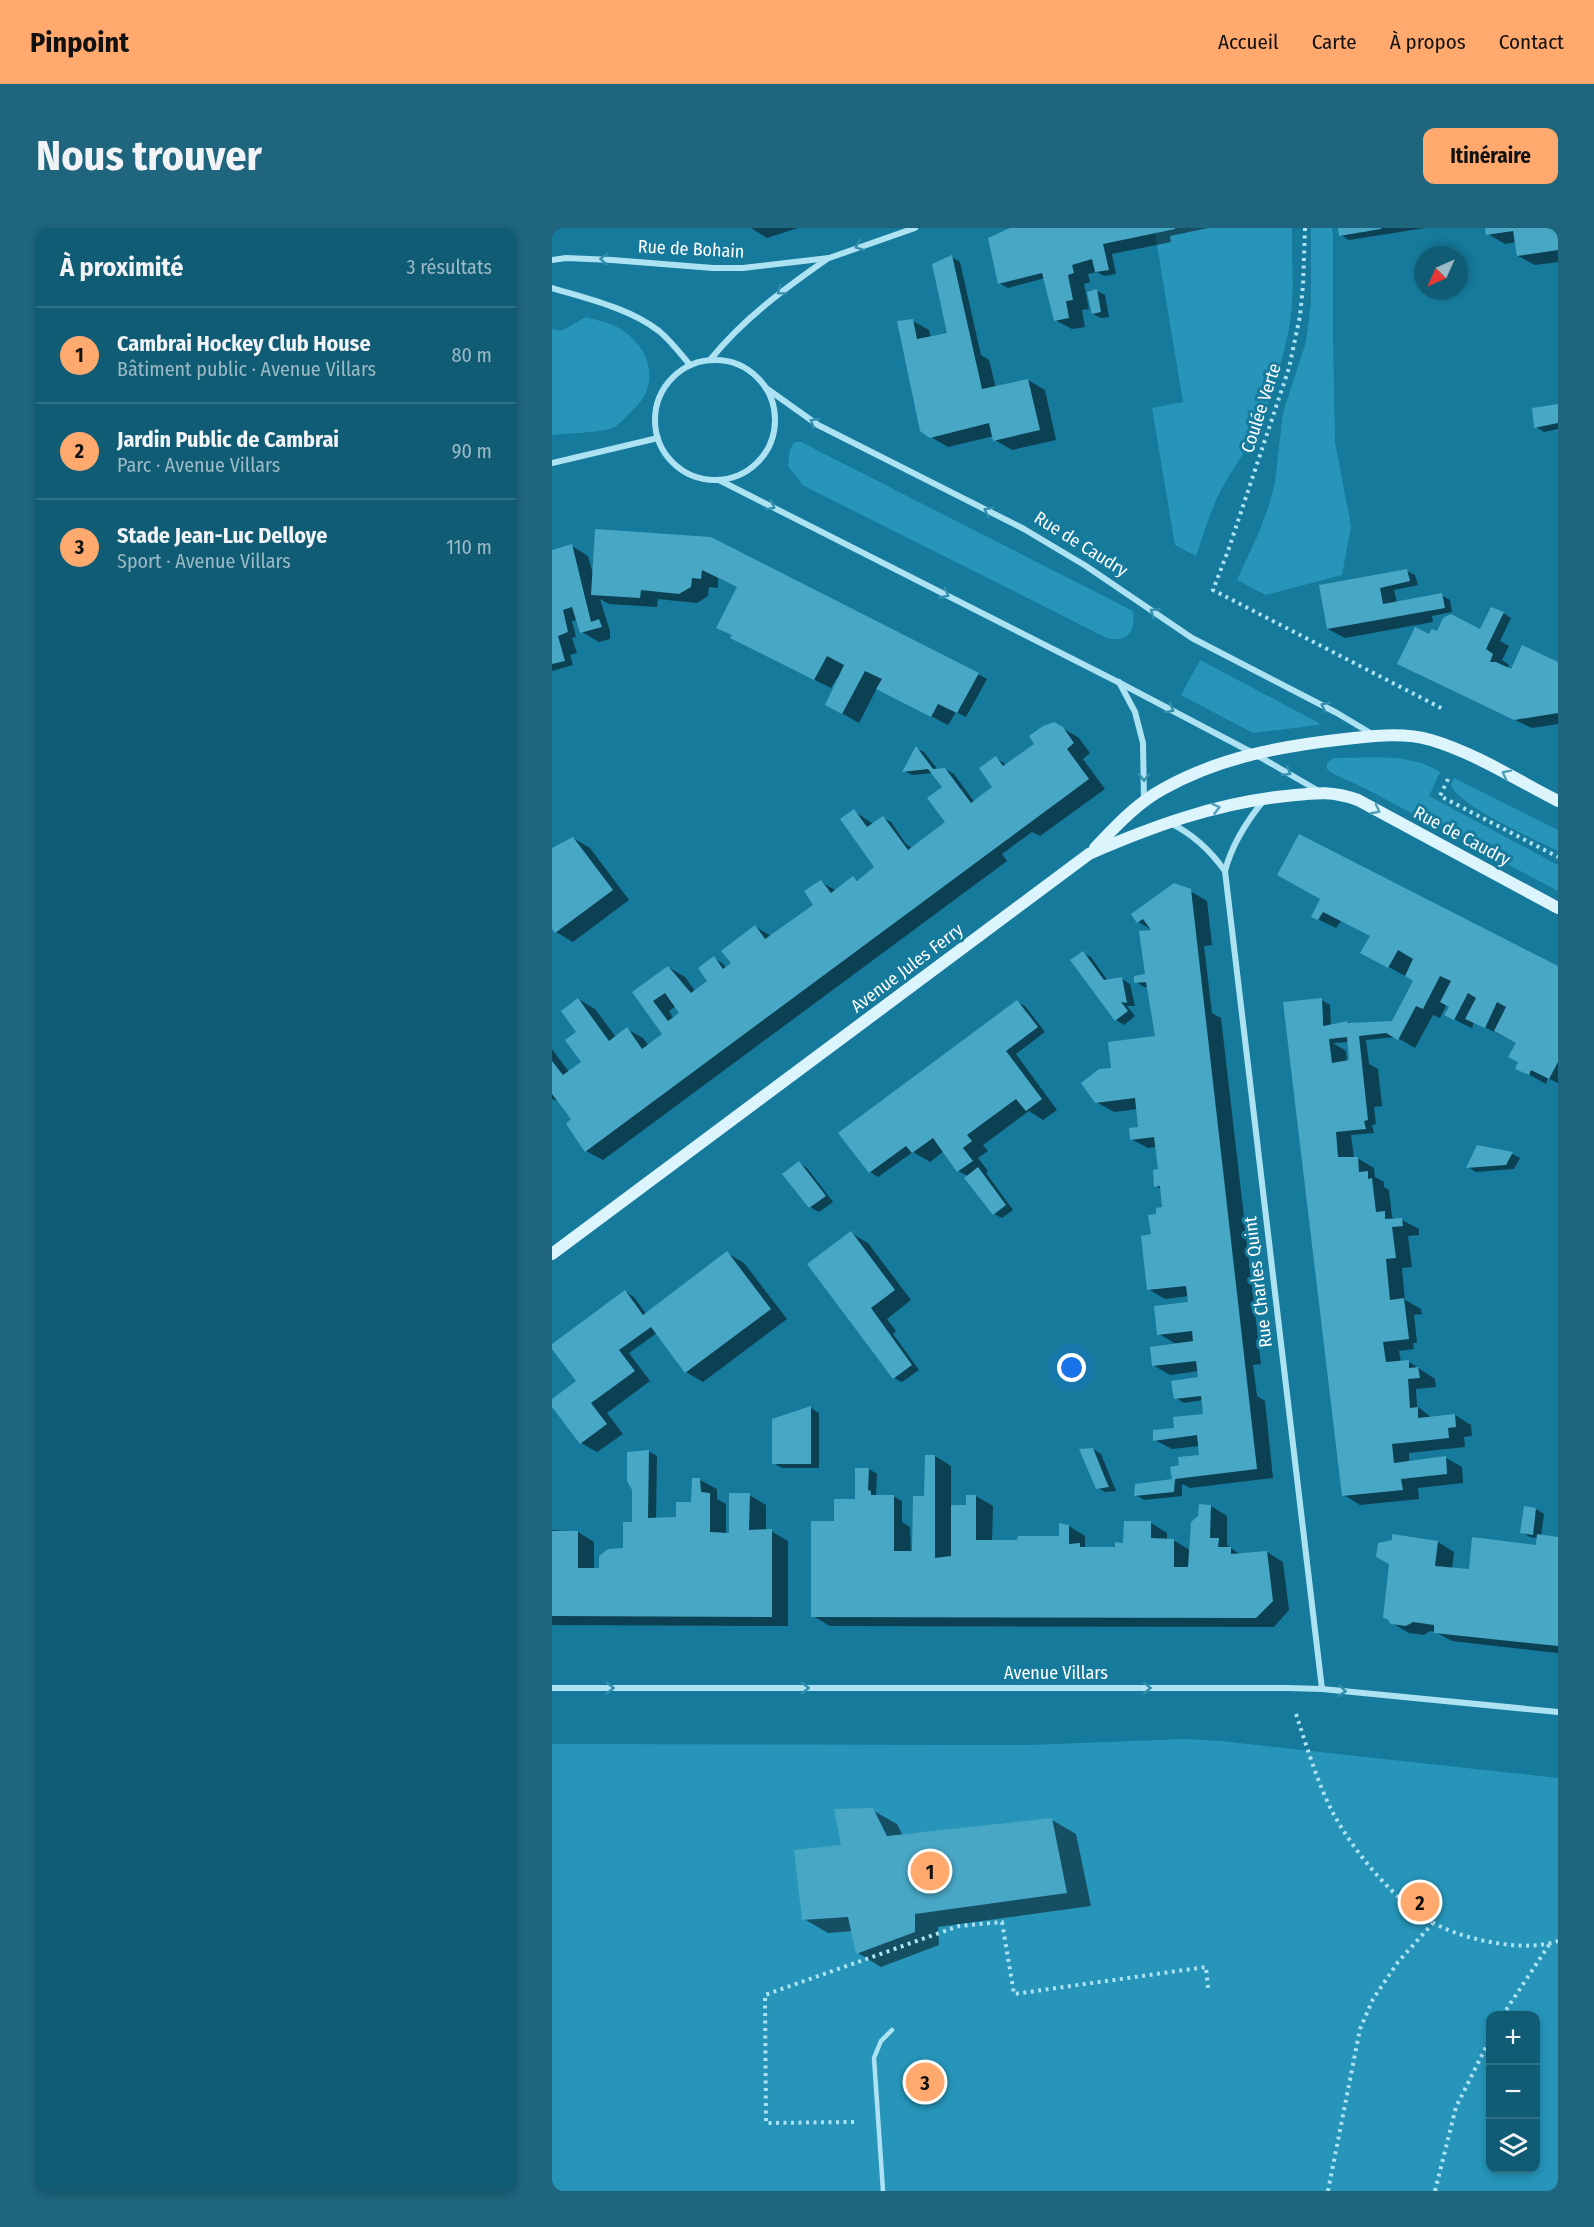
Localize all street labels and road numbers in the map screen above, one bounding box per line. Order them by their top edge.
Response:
street label: Rue de Bohain [637,235,745,263]
street label: Coulée Verte [1236,360,1286,456]
street label: Rue de Caudry [1030,507,1132,581]
street label: Rue de Caudry [1410,801,1514,871]
street label: Avenue Jules Ferry [847,919,967,1017]
street label: Rue Charles Quint [1239,1215,1277,1349]
street label: Avenue Villars [1004,1662,1108,1684]

